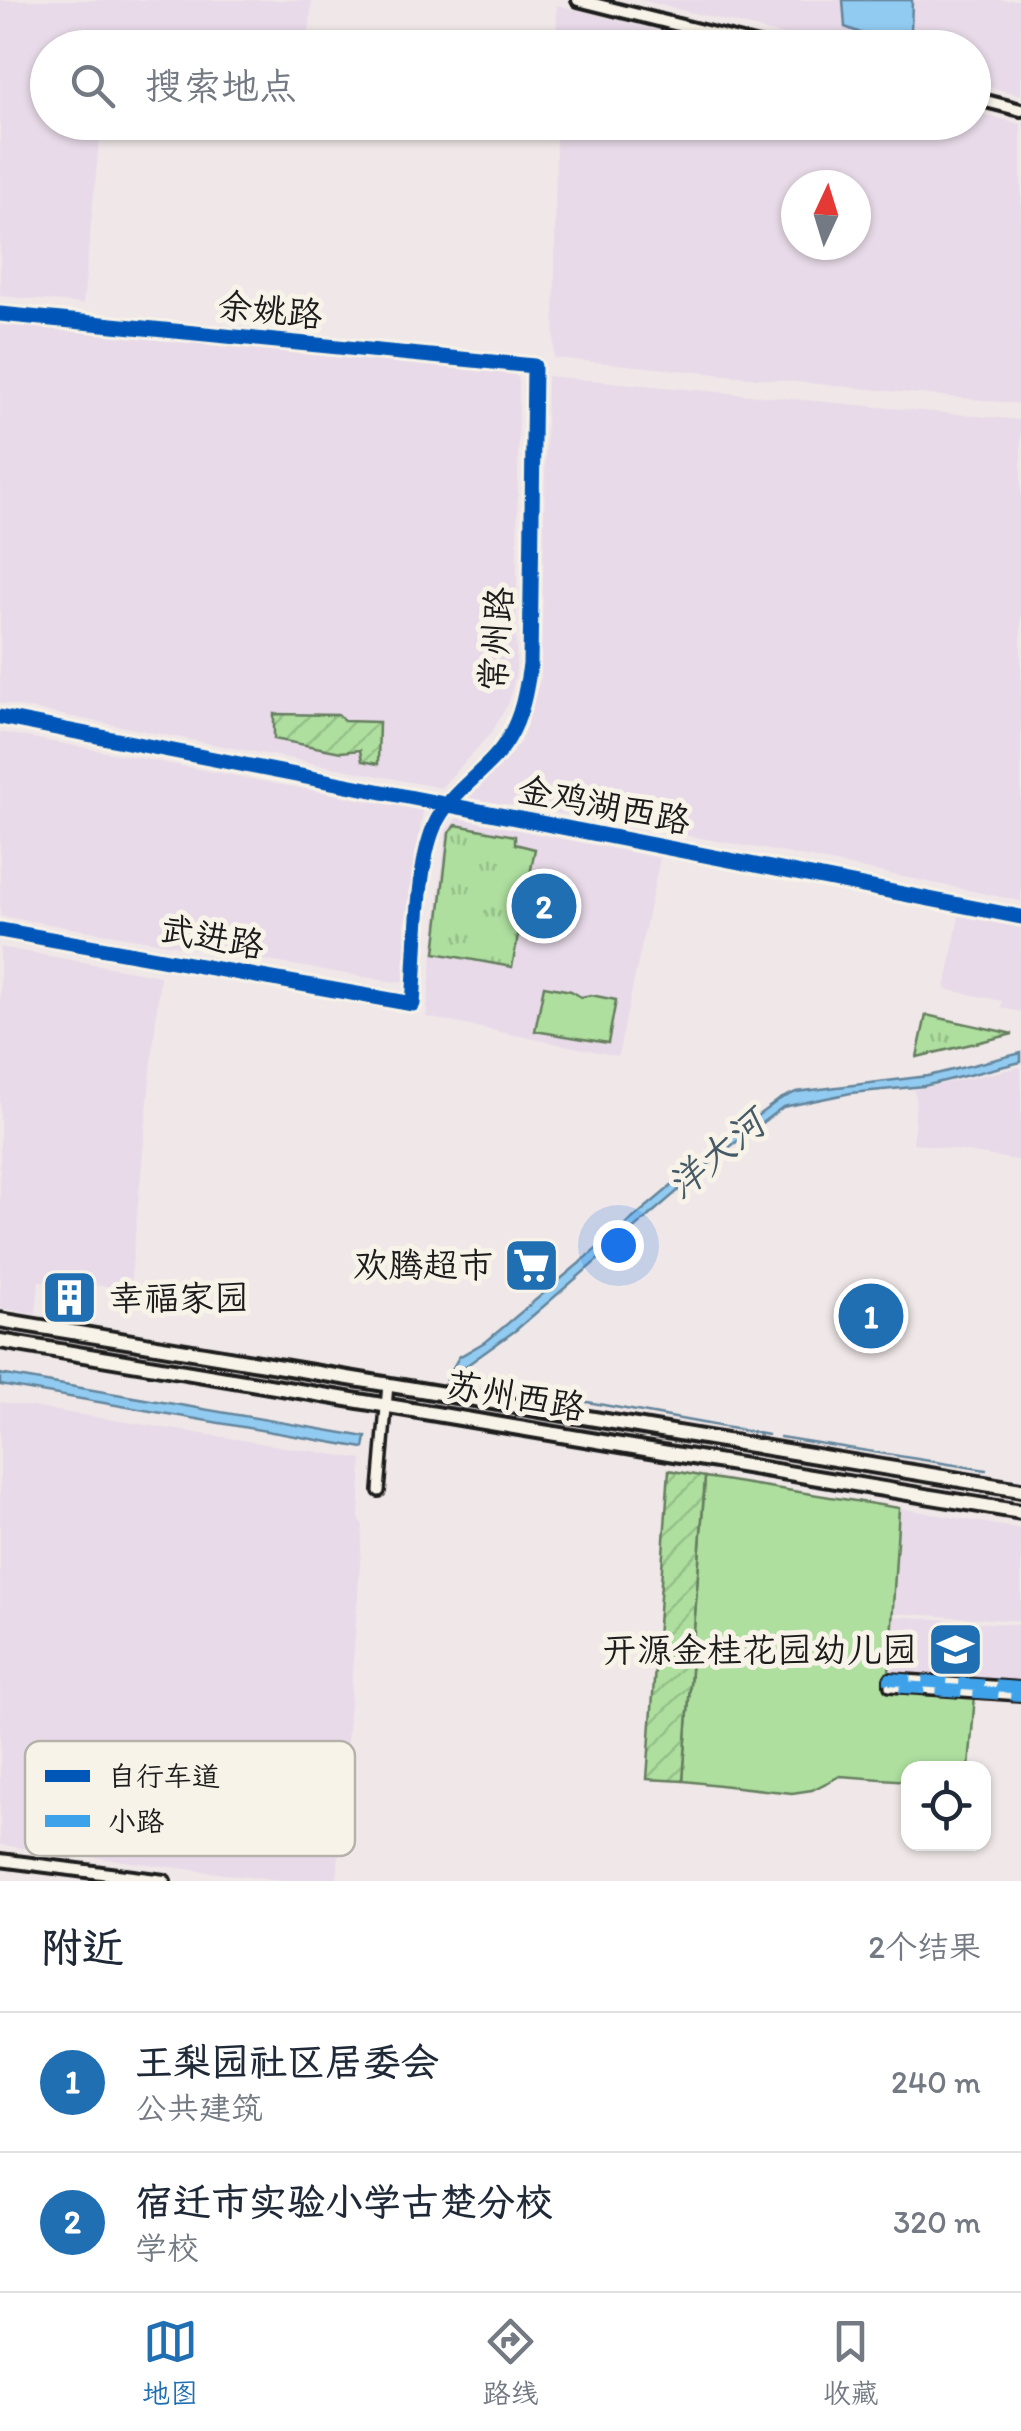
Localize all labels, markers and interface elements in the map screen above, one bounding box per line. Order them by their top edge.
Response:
search box [30,30,991,140]
icon: search [65,58,120,113]
text: 搜索地点 [145,63,297,109]
north arrow [781,170,871,260]
street label: 余姚路 [216,284,324,336]
street label: 常州路 [471,585,521,693]
street label: 金鸡湖西路 [514,768,694,842]
pin: 2 [512,868,576,944]
street label: 武进路 [157,907,267,967]
water label: 洋大河 [658,1096,779,1208]
your location [593,1220,644,1271]
supermarket icon: 欢腾超市 [502,1235,562,1295]
place label: 欢腾超市 [353,1244,493,1286]
building icon: 幸福家园 [40,1268,100,1328]
place label: 幸福家园 [109,1277,249,1319]
pin: 1 [838,1278,904,1354]
street label: 苏州西路 [443,1363,589,1429]
school or university icon: 开源金桂花园幼儿园 [926,1620,986,1680]
place label: 开源金桂花园幼儿园 [602,1629,917,1671]
legend [25,1741,355,1856]
text: 自行车道 [108,1759,220,1793]
map controls [901,1761,991,1851]
button: locate [901,1761,991,1851]
text: 小路 [108,1804,164,1838]
text: 附近 [40,1922,124,1973]
text: 2个结果 [868,1928,981,1966]
text: 王梨园社区居委会 [135,2039,439,2085]
text: 1 [65,2063,80,2101]
text: 240 m [891,2063,981,2101]
text: 公共建筑 [135,2089,263,2127]
text: 宿迁市实验小学古楚分校 [135,2179,553,2225]
text: 2 [64,2203,81,2241]
text: 320 m [893,2203,981,2241]
text: 学校 [135,2229,199,2267]
tab: 地图 [142,2314,198,2411]
tab: 路线 [482,2314,539,2411]
tab: 收藏 [823,2314,879,2411]

